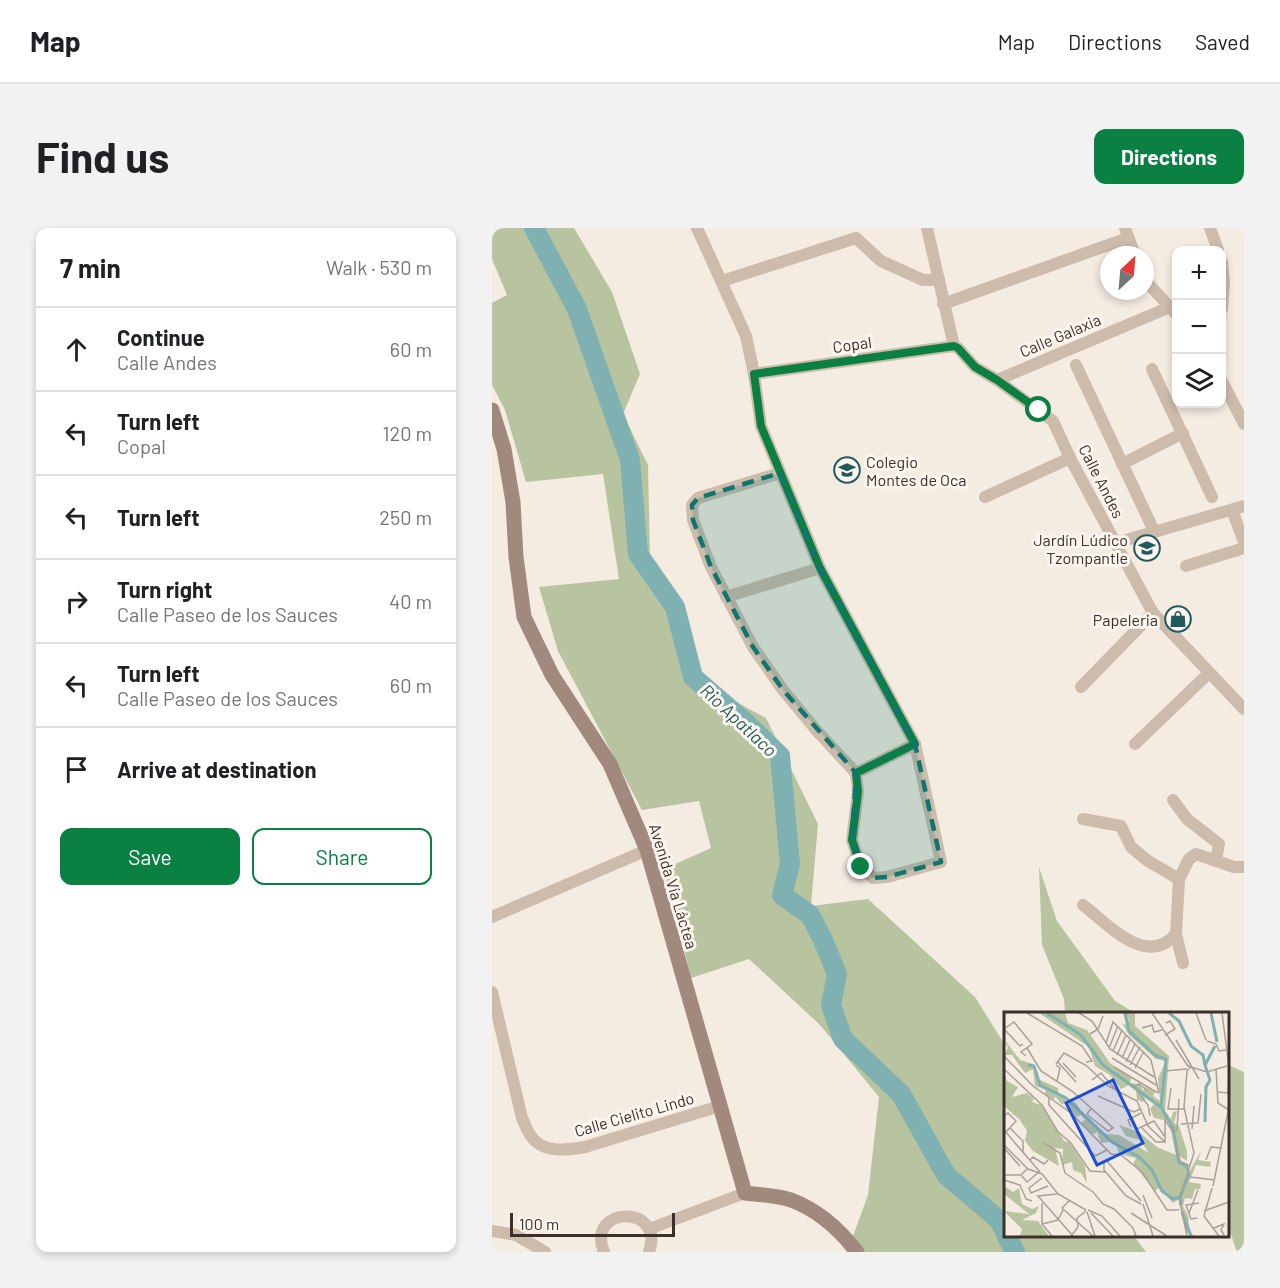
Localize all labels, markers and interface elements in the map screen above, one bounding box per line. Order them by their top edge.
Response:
text: Map [30,24,81,58]
text: Map [998,29,1035,54]
text: Directions [1068,29,1162,54]
text: Saved [1195,29,1250,54]
button: Directions [1094,129,1244,184]
text: Find us [36,131,169,181]
north arrow [1100,246,1154,300]
map controls [1172,246,1226,408]
button: + [1172,246,1226,300]
text: 7 min [60,252,121,283]
text: Walk · 530 m [326,255,432,279]
button: − [1172,300,1226,354]
street label: Calle Galaxia [1016,309,1104,361]
text: Continue [117,324,205,350]
street label: Copal [831,332,873,356]
icon: ahead [60,333,93,366]
text: 60 m [390,337,432,361]
text: Calle Andes [117,350,217,374]
button: layers [1172,354,1226,408]
route start [1025,396,1051,422]
text: Turn left [117,408,200,434]
icon: left [60,417,93,450]
text: 120 m [382,421,432,445]
text: Copal [117,434,166,458]
street label: Calle Andes [1075,441,1129,521]
place label: Colegio Montes de Oca [866,452,967,489]
school or university icon: Colegio Montes de Oca [832,455,862,485]
icon: left [60,501,93,534]
text: Turn left [117,504,200,530]
text: 250 m [379,505,432,529]
place label: Jardín Lúdico Tzompantle [1033,530,1128,567]
school or university icon: Jardín Lúdico Tzompantle [1132,533,1162,563]
text: Turn right [117,576,212,602]
icon: right [60,585,93,618]
text: 40 m [389,589,432,613]
text: Calle Paseo de los Sauces [117,602,338,626]
shop icon: Papeleria [1163,604,1193,634]
place label: Papeleria [1093,610,1158,629]
text: Turn left [117,660,200,686]
icon: left [60,669,93,702]
text: 60 m [390,673,432,697]
water label: Rio Apatlaco [696,679,782,761]
text: Calle Paseo de los Sauces [117,686,338,710]
icon: arrive [60,753,93,786]
text: Arrive at destination [117,756,316,782]
street label: Avenida Vía Láctea [646,821,702,951]
button: Save [60,828,240,885]
button: Share [252,828,432,885]
route end [847,853,873,879]
inset map [1004,1012,1229,1237]
street label: Calle Cielito Lindo [572,1088,696,1140]
scale bar [510,1210,675,1238]
text: 100 m [519,1214,559,1233]

